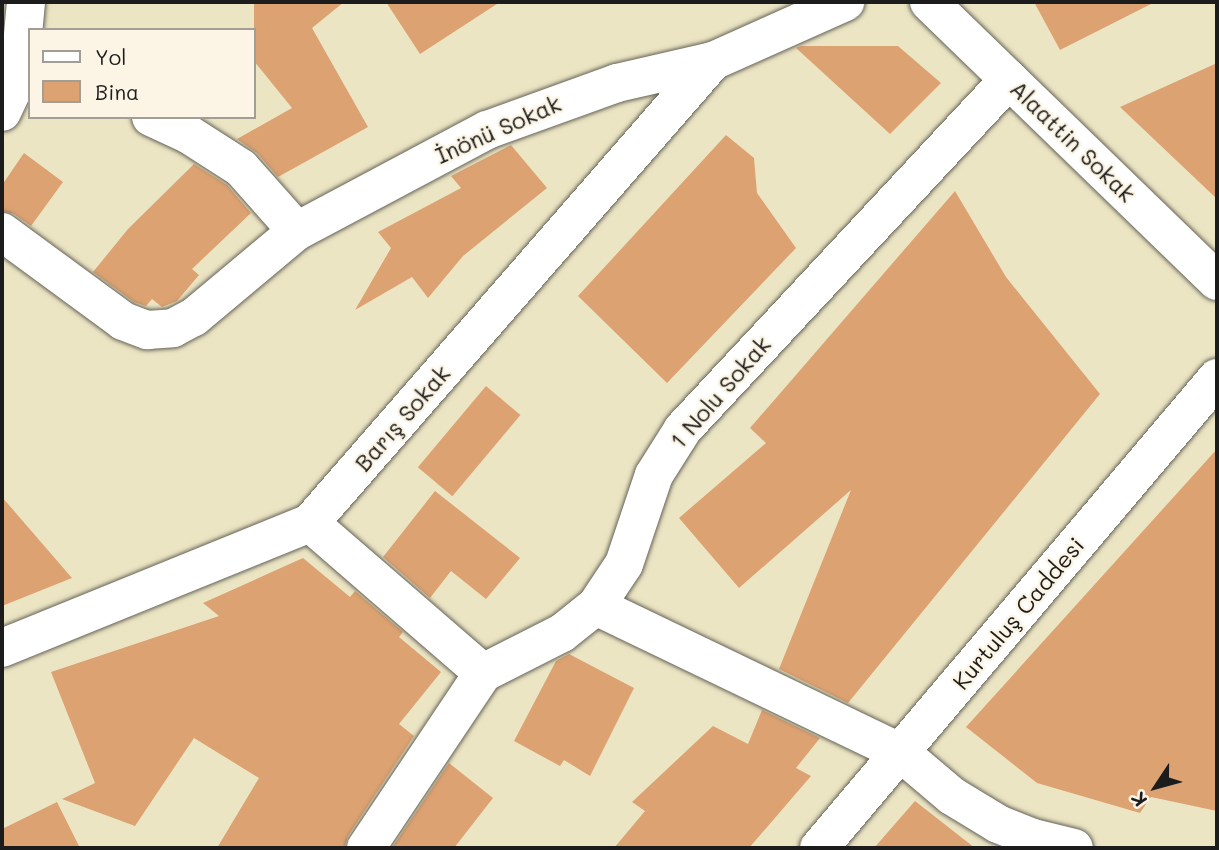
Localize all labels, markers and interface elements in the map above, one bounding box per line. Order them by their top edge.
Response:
legend [28,28,256,119]
text: Yol [95,43,126,70]
street label: Alaattin Sokak [1005,74,1141,208]
text: Bina [95,78,139,105]
street label: İnönü Sokak [431,89,565,169]
street label: 1 Nolu Sokak [664,330,776,454]
street label: Barış Sokak [349,359,455,477]
street label: Kurtuluş Caddesi [946,531,1090,695]
north arrow [1121,752,1191,822]
text: K [1125,787,1152,812]

